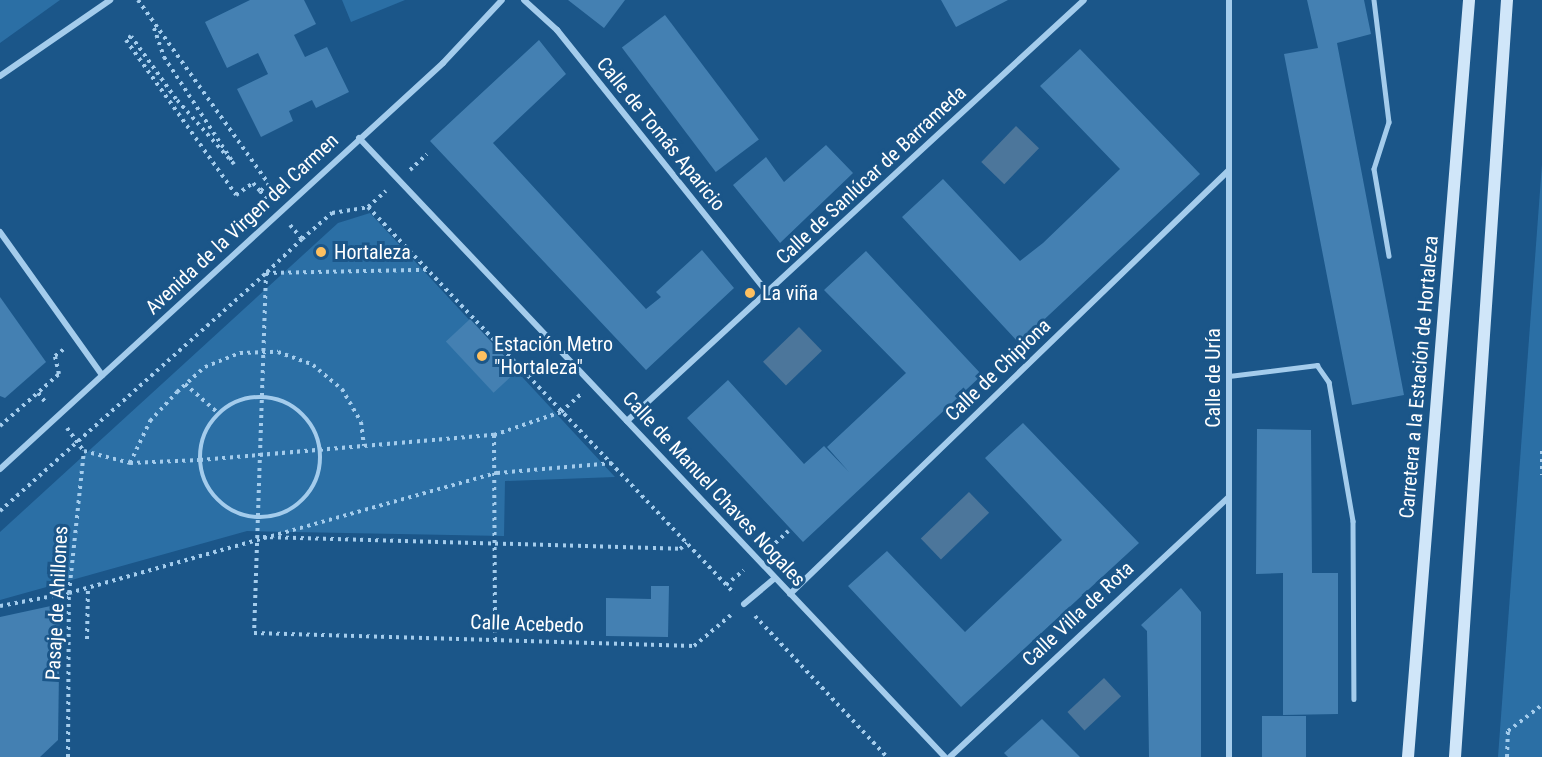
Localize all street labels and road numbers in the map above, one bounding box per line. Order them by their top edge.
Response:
street label: Calle de Tomás Aparicio [591,52,731,216]
street label: Calle de Sanlúcar de Barrameda [771,81,971,269]
street label: Avenida de la Virgen del Carmen [141,128,343,320]
street label: Carretera a la Estación de Hortaleza [1395,235,1443,519]
street label: Calle de Chipiona [940,314,1056,426]
street label: Calle de Uría [1201,328,1225,428]
street label: Calle de Manuel Chaves Nogales [617,387,811,591]
street label: Pasaje de Ahillones [41,525,73,681]
street label: Calle Villa de Rota [1017,556,1139,672]
street label: Calle Acebedo [470,610,584,638]

